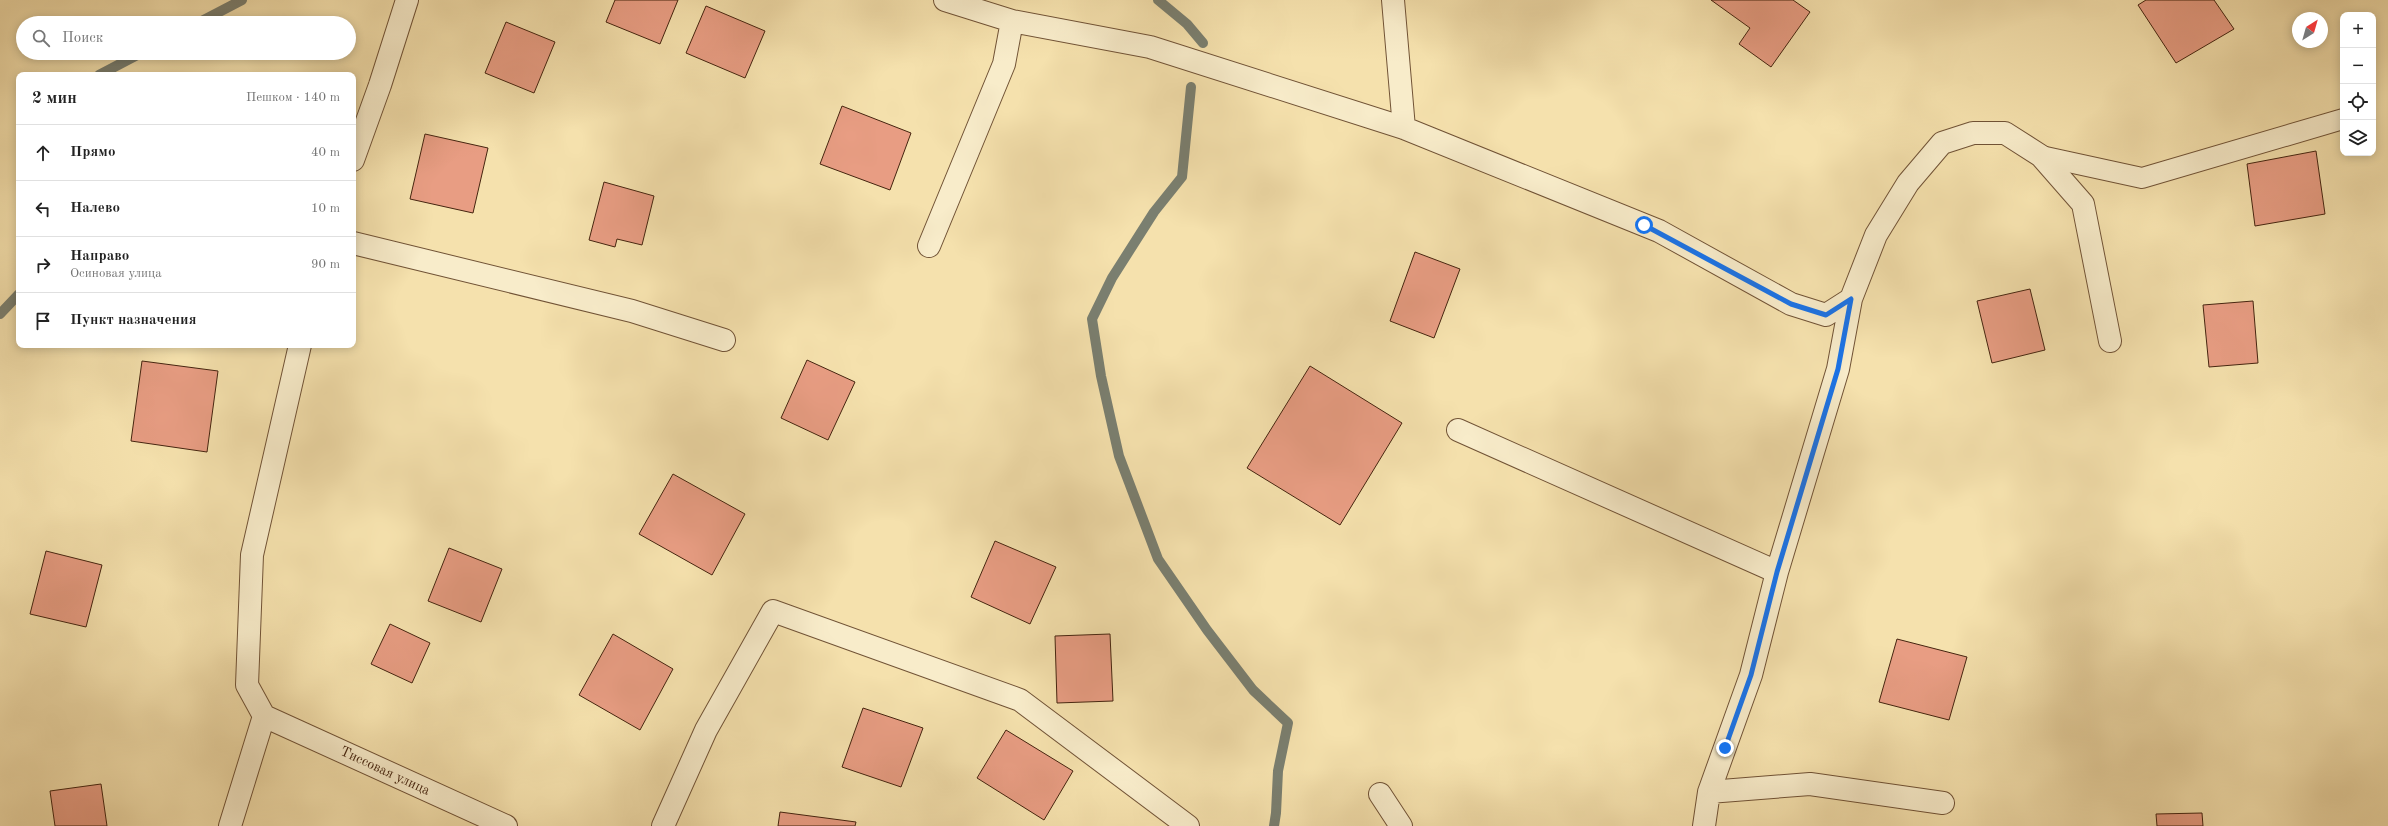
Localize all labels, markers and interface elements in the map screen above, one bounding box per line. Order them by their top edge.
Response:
north arrow [2292,12,2328,48]
map controls [2340,12,2376,156]
button: + [2340,12,2376,48]
search box [16,16,356,60]
icon: search [30,27,52,49]
text: Поиск [62,31,103,46]
button: − [2340,48,2376,84]
button: locate [2340,84,2376,120]
text: 2 мин [32,90,77,107]
text: Пешком · 140 m [246,91,340,104]
button: layers [2340,120,2376,156]
icon: ahead [32,142,54,164]
text: Прямо [70,145,116,160]
text: 40 m [311,146,340,159]
icon: left [32,198,54,220]
text: Налево [70,201,120,216]
text: 10 m [311,202,340,215]
route start [1635,216,1653,234]
text: Направо [70,249,129,264]
icon: right [32,254,54,276]
text: 90 m [311,258,340,271]
text: Осиновая улица [70,267,162,280]
icon: arrive [32,310,54,332]
text: Пункт назначения [70,313,197,328]
route end [1716,739,1734,757]
street label: Тиссовая улица [338,744,432,798]

